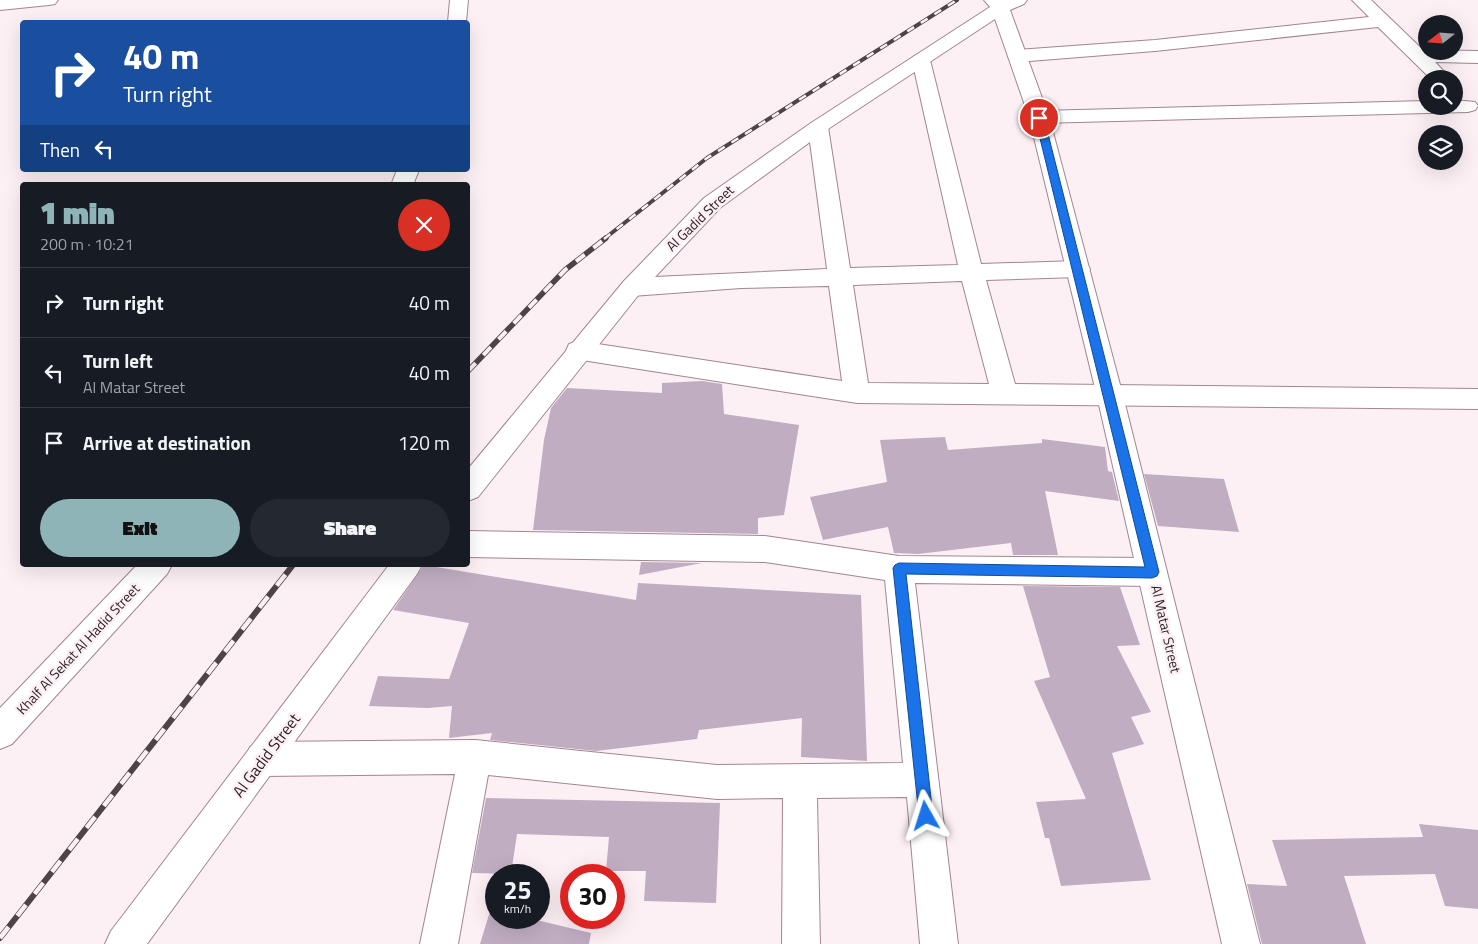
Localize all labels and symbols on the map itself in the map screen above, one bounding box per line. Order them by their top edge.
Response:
north arrow [1418,15,1462,60]
pin [1018,97,1060,139]
street label: Al Gadid Street [661,180,738,256]
street label: Khalf Al Sekat Al Hadid Street [11,578,144,719]
street label: Al Matar Street [1146,583,1187,675]
street label: Al Gadid Street [226,708,306,802]
position arrow [899,789,951,841]
speed limit sign: 30 [560,864,625,929]

